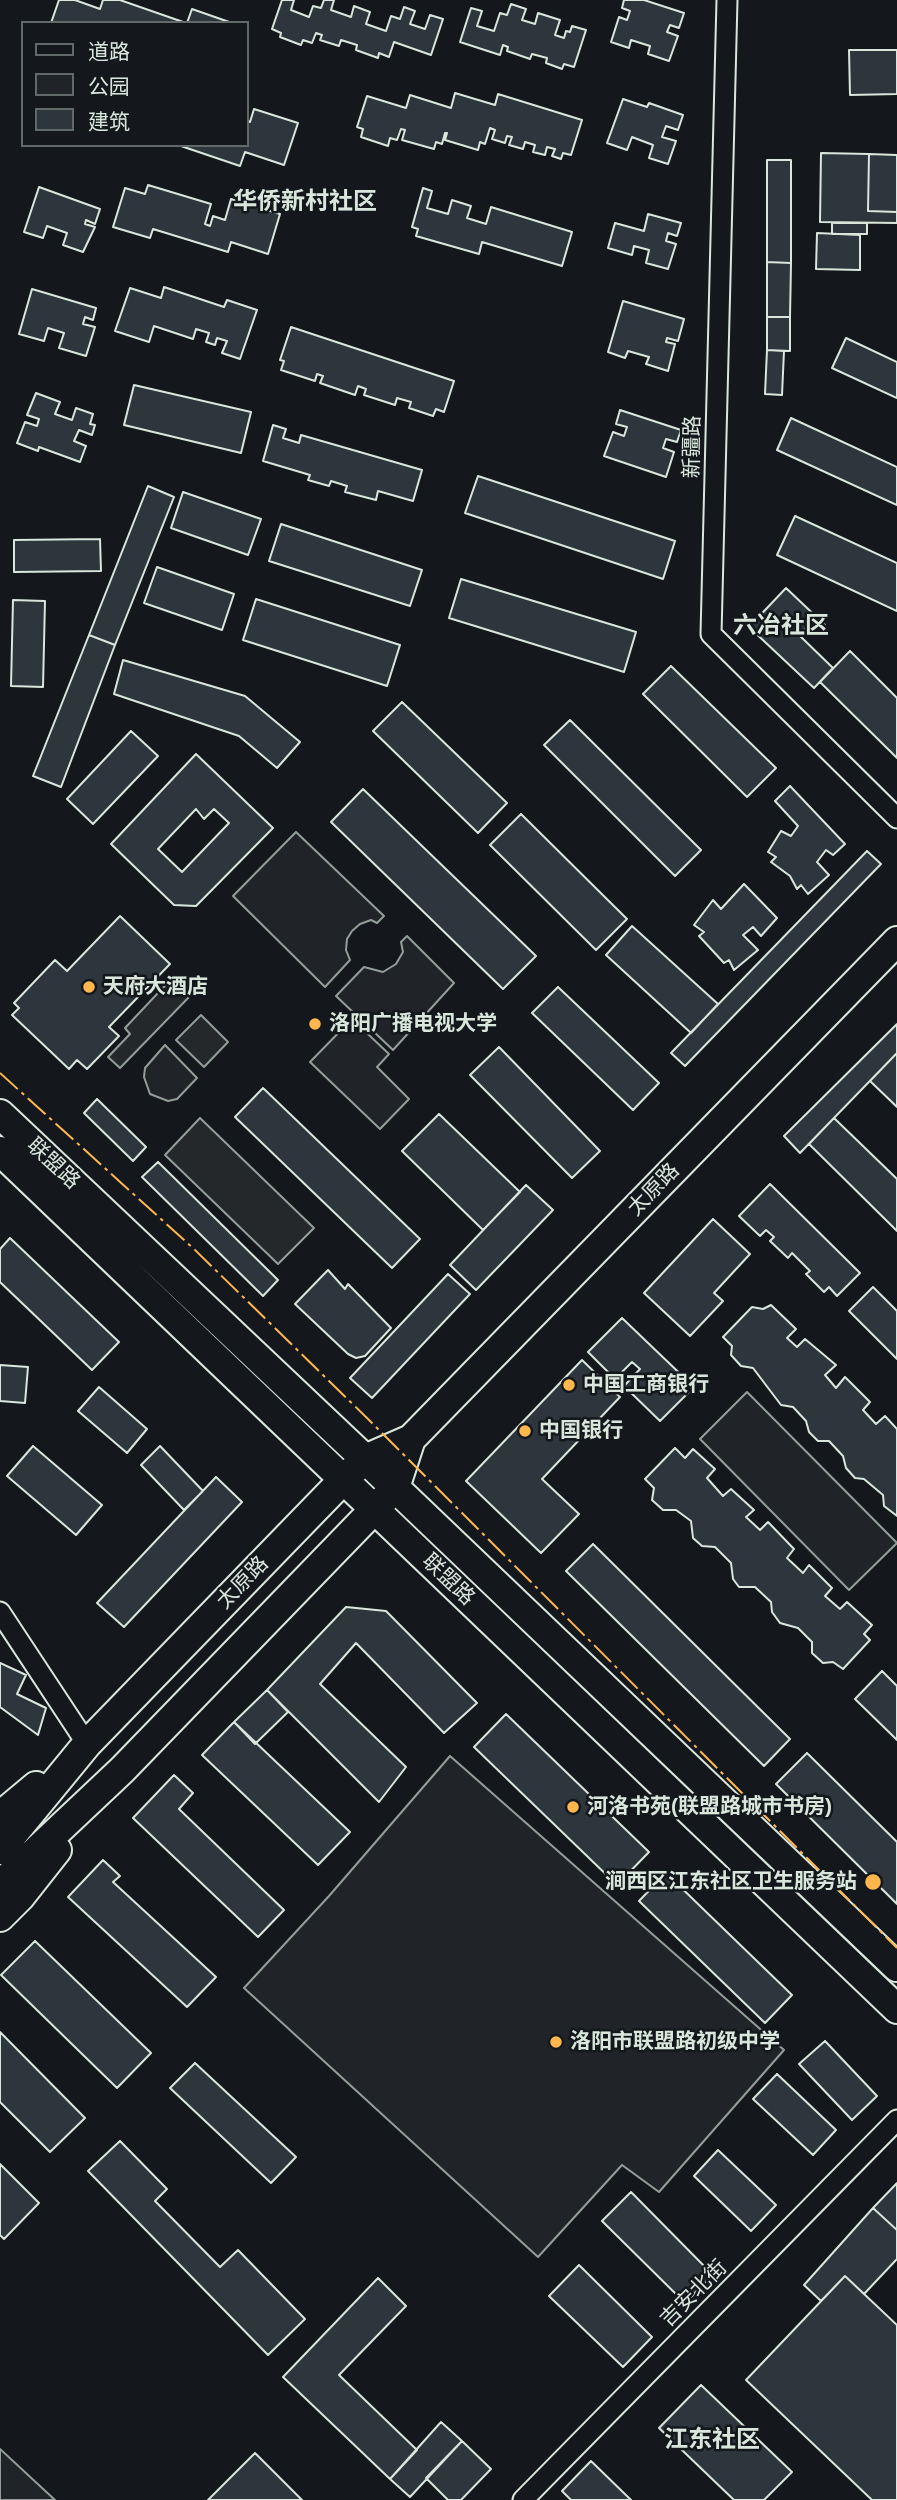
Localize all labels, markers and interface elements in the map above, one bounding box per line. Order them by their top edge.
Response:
legend [21,21,248,147]
text: 道路 [88,40,130,63]
text: 公园 [88,75,130,98]
text: 建筑 [88,110,130,133]
district label: 华侨新村社区 [233,188,377,216]
street label: 新疆路 [680,415,706,479]
district label: 六冶社区 [733,612,829,640]
place label: 天府大酒店 [103,974,208,1000]
marker: 天府大酒店 [81,979,97,995]
place label: 洛阳广播电视大学 [329,1011,497,1037]
marker: 洛阳广播电视大学 [307,1016,323,1032]
street label: 联盟路 [21,1133,85,1195]
street label: 太原路 [623,1159,685,1221]
place label: 中国工商银行 [583,1372,709,1398]
marker: 中国工商银行 [561,1377,577,1393]
place label: 中国银行 [539,1418,623,1444]
marker: 中国银行 [517,1423,533,1439]
street label: 联盟路 [417,1549,479,1611]
street label: 太原路 [212,1552,274,1614]
place label: 河洛书苑(联盟路城市书房) [587,1794,832,1820]
marker: 河洛书苑(联盟路城市书房) [565,1799,581,1815]
place label: 涧西区江东社区卫生服务站 [605,1869,857,1895]
marker: 涧西区江东社区卫生服务站 [863,1872,883,1892]
place label: 洛阳市联盟路初级中学 [570,2029,780,2055]
marker: 洛阳市联盟路初级中学 [548,2034,564,2050]
street label: 吉安北街 [655,2255,733,2333]
district label: 江东社区 [664,2426,760,2454]

